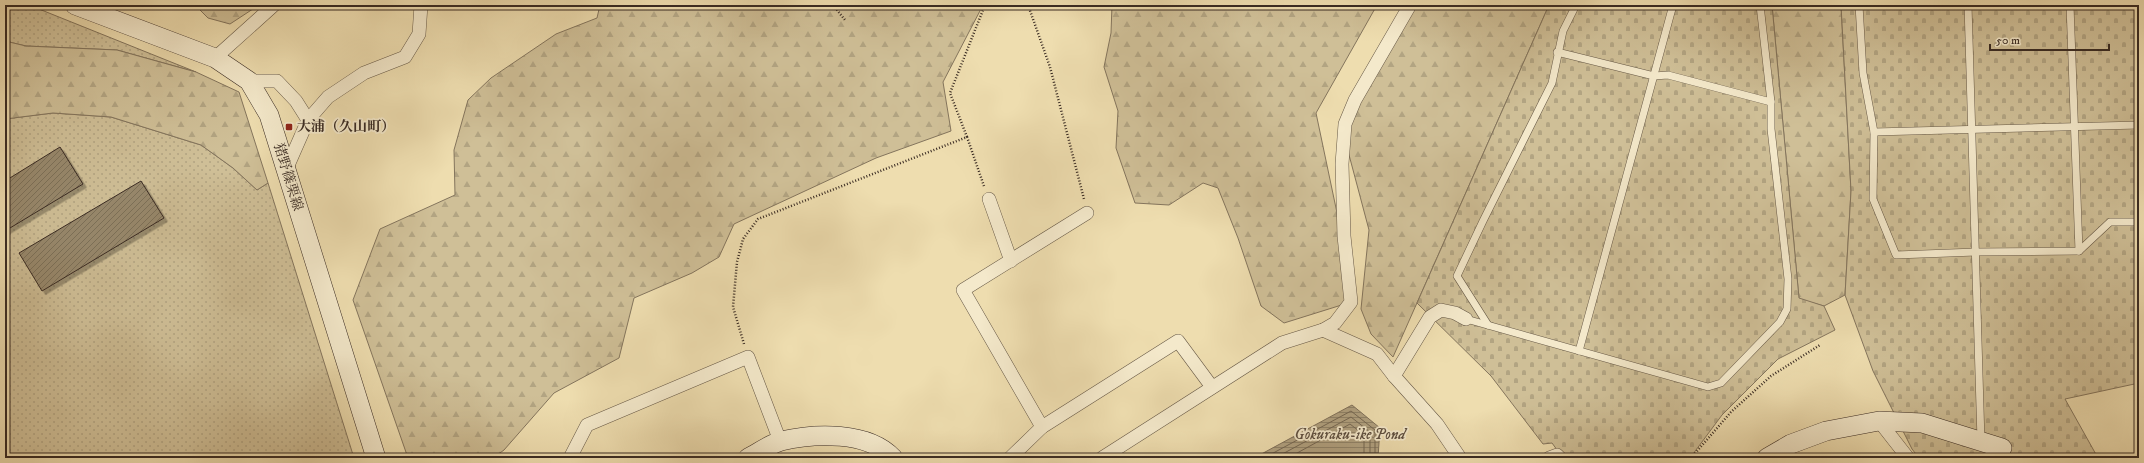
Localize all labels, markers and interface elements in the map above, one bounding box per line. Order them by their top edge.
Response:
scale bar [1990,26,2109,52]
text: 50 m [1996,33,2020,48]
place label: 大浦（久山町） [297,118,395,136]
marker: 大浦（久山町） [284,122,294,132]
street label: 猪野篠栗線 [269,141,307,213]
water label: Gokuraku-ike Pond [1295,425,1408,444]

